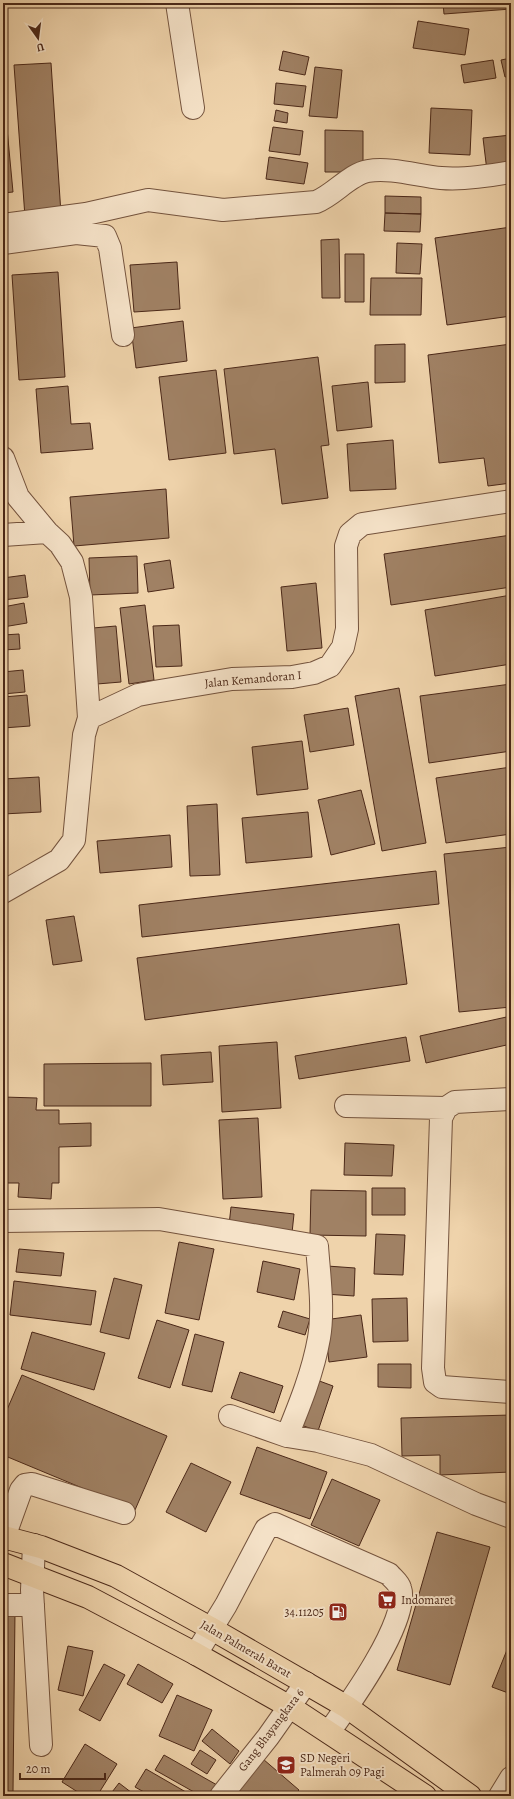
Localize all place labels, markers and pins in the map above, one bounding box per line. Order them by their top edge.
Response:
supermarket icon: Indomaret [376,1589,398,1611]
place label: Indomaret [401,1592,454,1608]
fuel station icon: 34.11205 [327,1601,349,1623]
place label: 34.11205 [284,1604,324,1620]
place label: SD Negeri Palmerah 09 Pagi [300,1750,385,1780]
school or university icon: SD Negeri Palmerah 09 Pagi [275,1754,297,1776]

